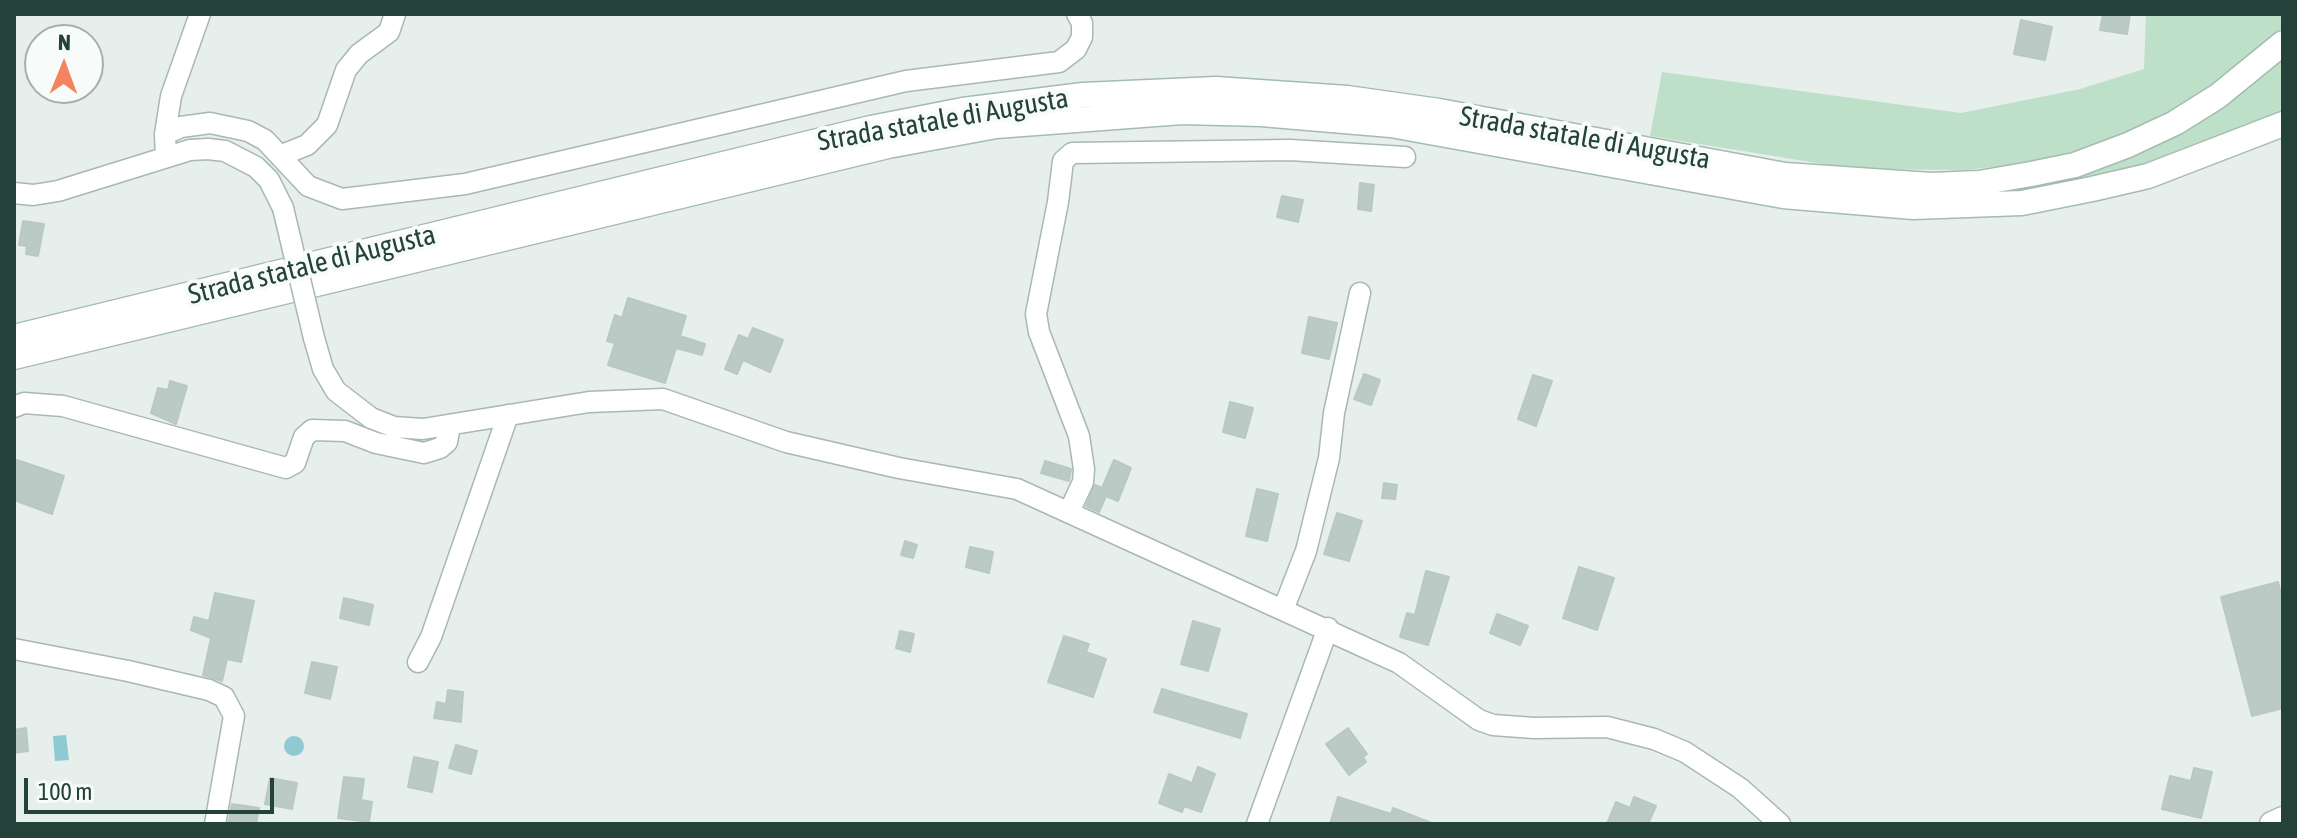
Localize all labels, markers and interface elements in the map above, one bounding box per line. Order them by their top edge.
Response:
north arrow [24,24,104,104]
text: N [58,29,71,55]
street label: Strada statale di Augusta [815,81,1071,159]
street label: Strada statale di Augusta [1457,99,1713,177]
street label: Strada statale di Augusta [185,218,439,312]
scale bar [28,762,278,812]
text: 100 m [38,778,92,805]

